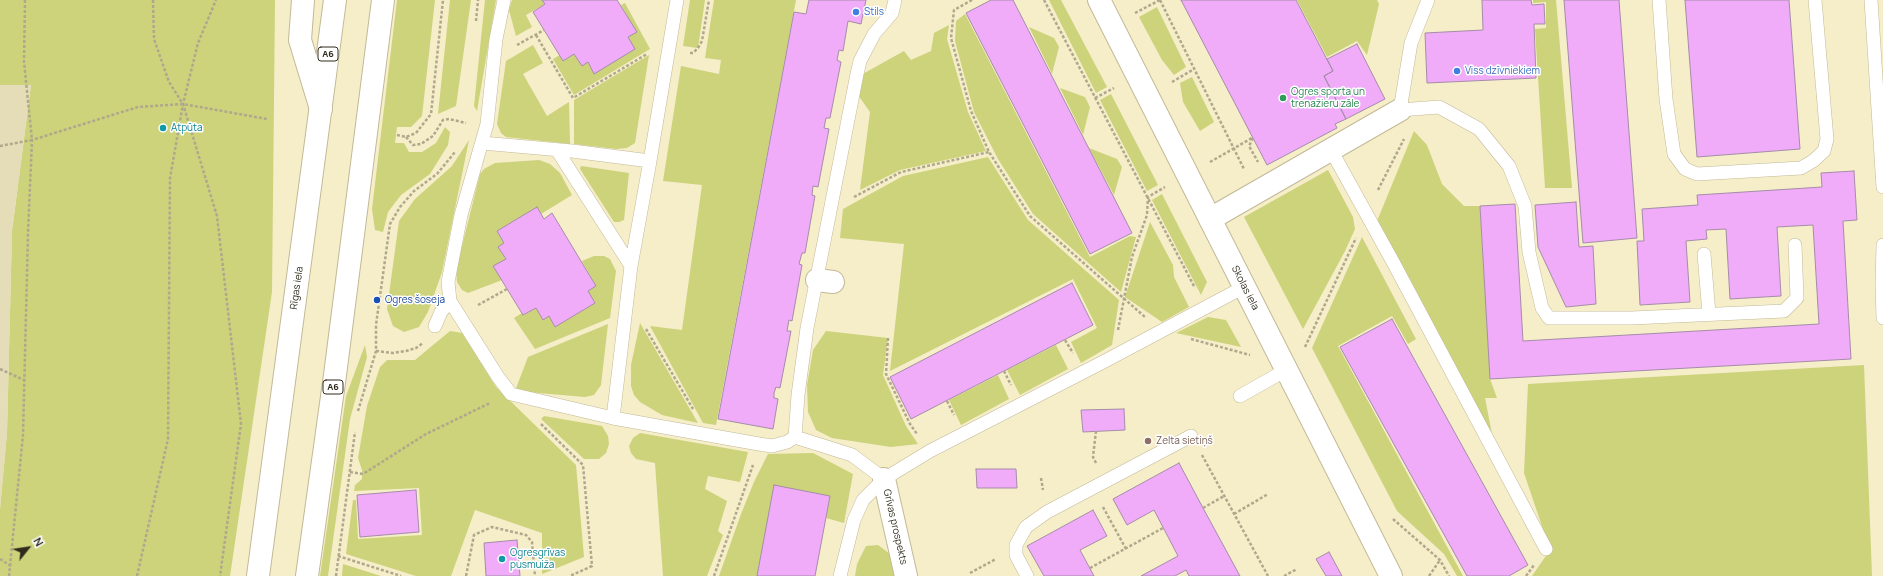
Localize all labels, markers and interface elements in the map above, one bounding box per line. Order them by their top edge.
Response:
place label: Stils [864,6,884,18]
marker: Stils [851,7,861,17]
road number: A6 [318,47,338,61]
place label: Viss dzīvniekiem [1465,65,1540,77]
marker: Viss dzīvniekiem [1452,66,1462,76]
place label: Ogres sporta un trenažieru zāle [1291,86,1365,110]
marker: Ogres sporta un trenažieru zāle [1278,93,1288,103]
place label: Atpūta [171,122,203,134]
marker: Atpūta [158,123,168,133]
street label: Skolas iela [1229,264,1261,312]
street label: Rīgas iela [288,266,306,310]
place label: Ogres šoseja [385,294,445,306]
marker: Ogres šoseja [372,295,382,305]
road number: A6 [323,380,343,394]
place label: Zelta sietiņš [1156,435,1213,447]
marker: Zelta sietiņš [1143,436,1153,446]
street label: Grīvas prospekts [880,488,910,566]
north arrow [8,528,48,568]
text: N [30,535,47,549]
place label: Ogresgrīvas pusmuiža [510,547,565,570]
marker: Ogresgrīvas pusmuiža [497,554,507,564]

